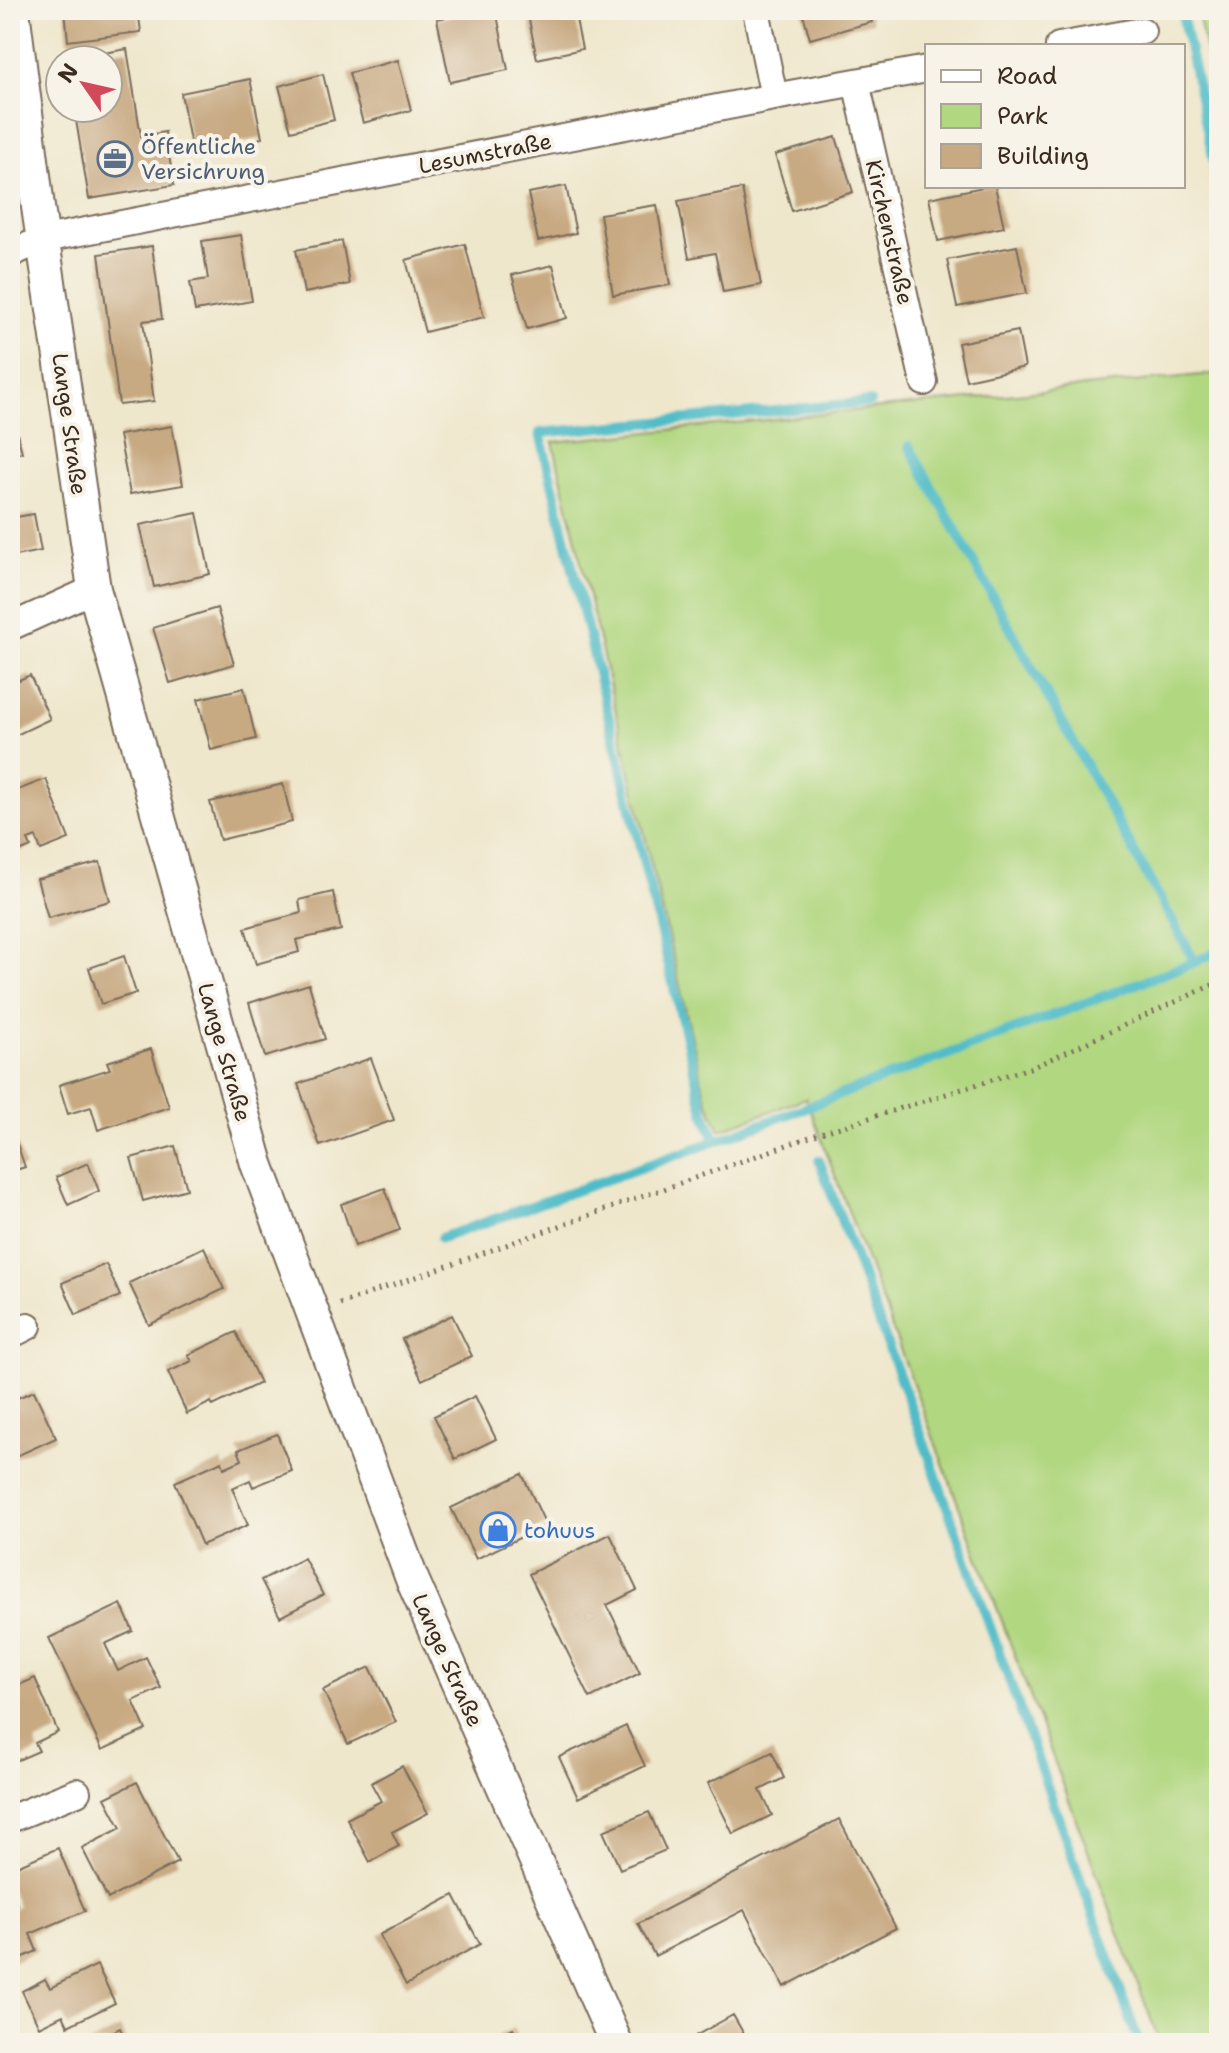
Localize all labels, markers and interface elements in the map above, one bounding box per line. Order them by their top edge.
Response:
north arrow [44,44,124,124]
legend [925,44,1185,188]
text: N [51,58,85,88]
text: Road [997,60,1057,92]
text: Park [997,100,1049,132]
street label: Lesumstraße [416,126,554,181]
place label: Öffentliche Versichrung [141,132,265,186]
office icon: Öffentliche Versichrung [96,140,134,178]
text: Building [997,140,1089,172]
street label: Kirchenstraße [859,157,920,307]
street label: Lange Straße [45,351,94,497]
street label: Lange Straße [191,979,258,1125]
shop icon: tohuus [479,1511,517,1549]
place label: tohuus [524,1516,595,1545]
street label: Lange Straße [405,1589,490,1731]

